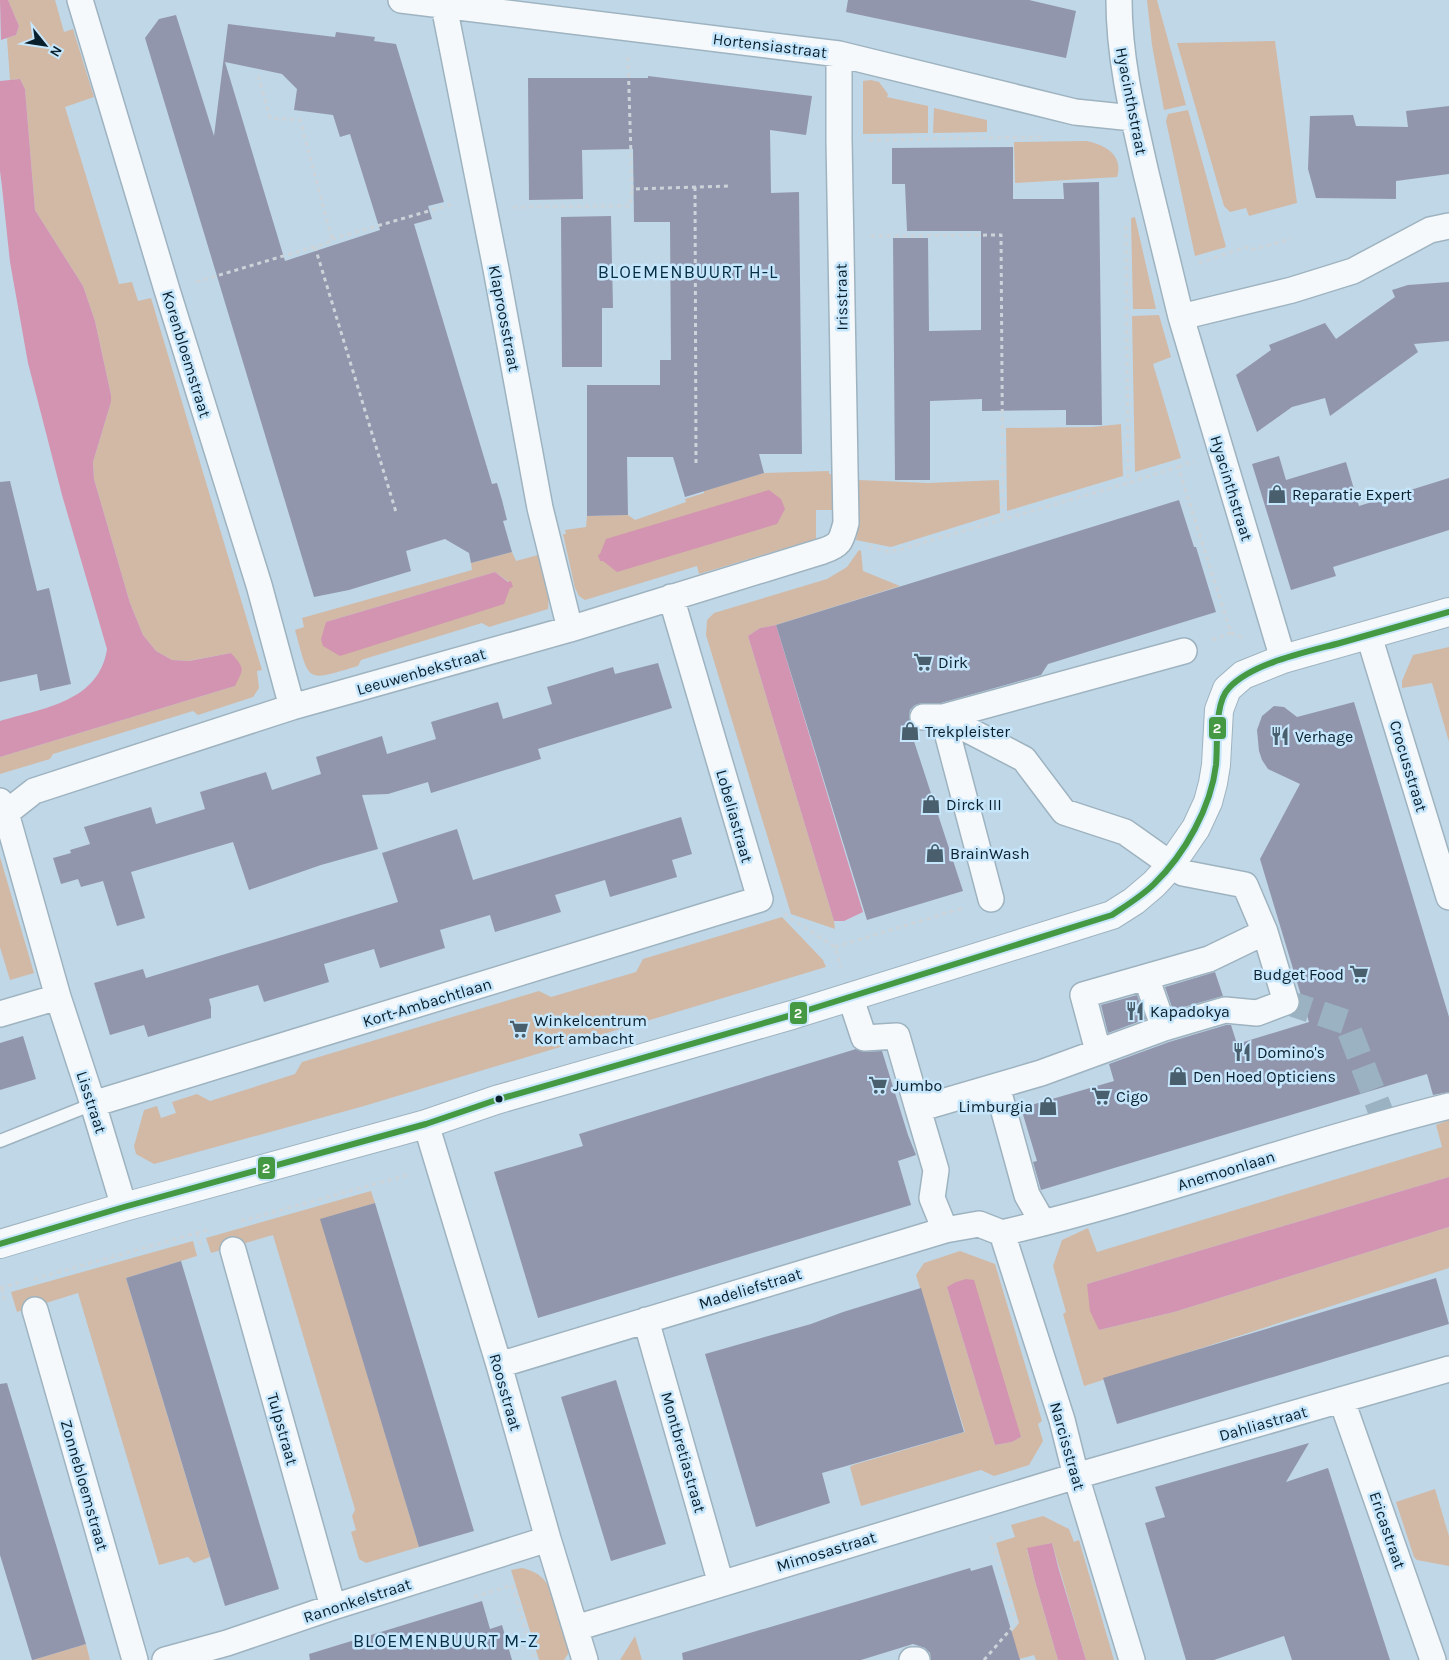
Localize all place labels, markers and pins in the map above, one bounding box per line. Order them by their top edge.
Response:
shop icon: Reparatie Expert [1266,483,1288,505]
place label: Reparatie Expert [1292,485,1412,504]
supermarket icon: Dirk [912,651,934,673]
place label: Dirk [938,653,968,672]
shop icon: Trekpleister [899,720,921,742]
place label: Trekpleister [925,722,1010,741]
restaurant icon: Verhage [1269,725,1291,747]
place label: Verhage [1295,727,1353,746]
shop icon: Dirck III [920,793,942,815]
place label: Dirck III [946,795,1002,814]
shop icon: BrainWash [924,842,946,864]
place label: BrainWash [950,844,1030,863]
supermarket icon: Budget Food [1348,963,1370,985]
place label: Budget Food [1253,965,1344,984]
restaurant icon: Kapadokya [1124,1000,1146,1022]
place label: Kapadokya [1150,1002,1230,1021]
place label: Winkelcentrum Kort ambacht [534,1011,647,1048]
supermarket icon: Winkelcentrum Kort ambacht [508,1018,530,1040]
restaurant icon: Domino's [1231,1041,1253,1063]
place label: Domino's [1257,1043,1325,1062]
shop icon: Den Hoed Opticiens [1167,1065,1189,1087]
place label: Den Hoed Opticiens [1193,1067,1336,1086]
supermarket icon: Jumbo [867,1074,889,1096]
place label: Jumbo [893,1076,942,1095]
supermarket icon: Cigo [1090,1085,1112,1107]
place label: Cigo [1116,1087,1148,1106]
unlabelled marker [494,1094,504,1104]
shop icon: Limburgia [1037,1095,1059,1117]
place label: Limburgia [958,1097,1033,1116]

